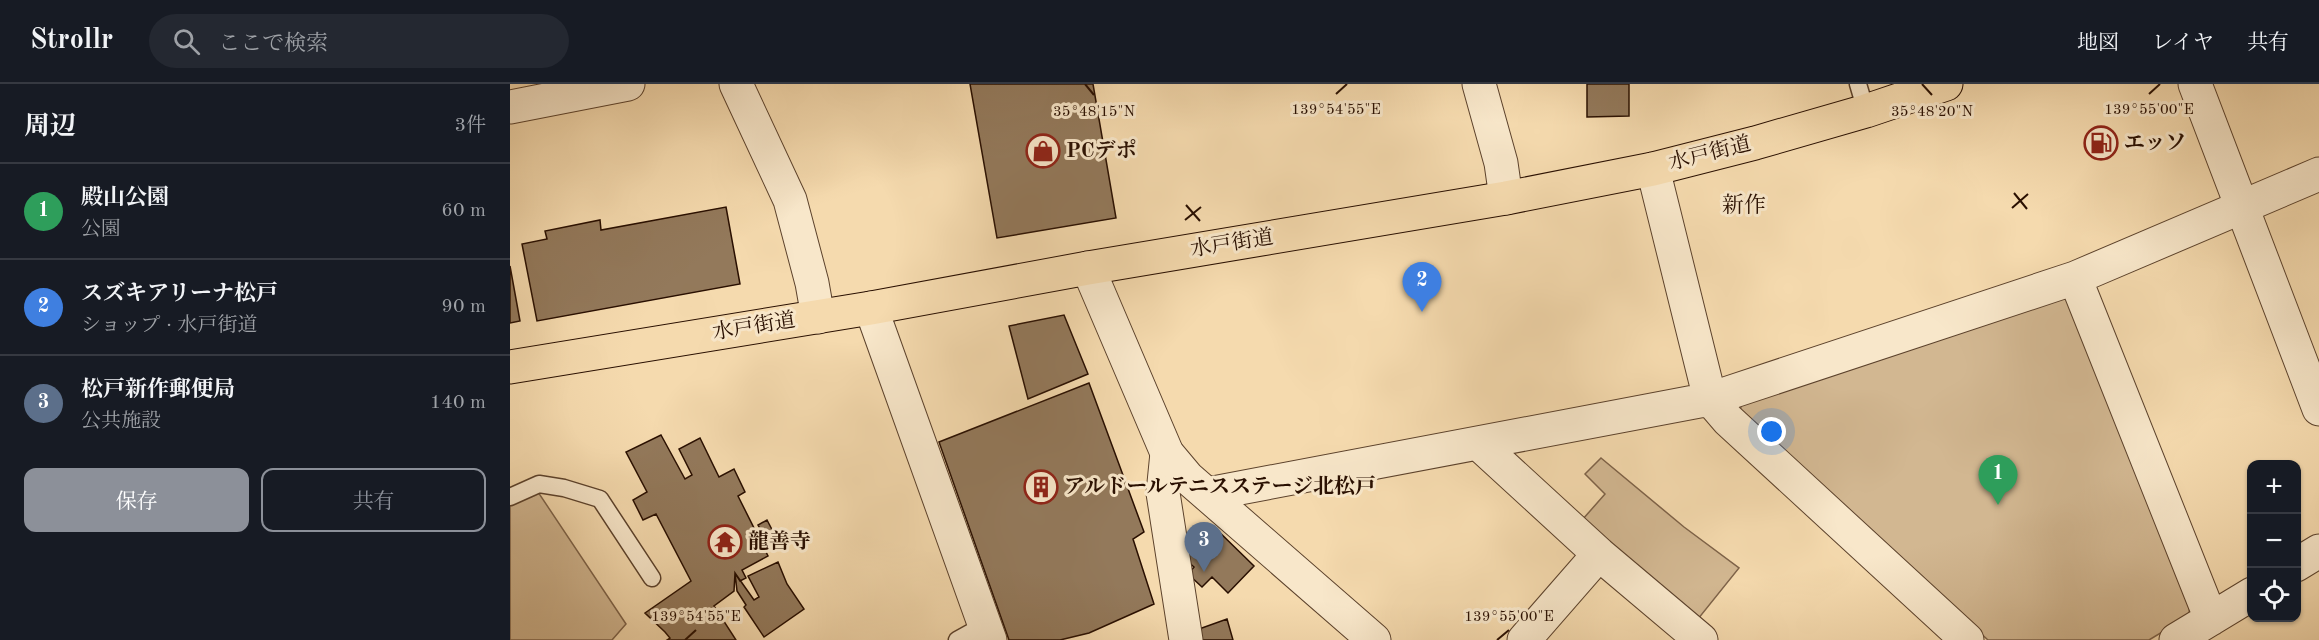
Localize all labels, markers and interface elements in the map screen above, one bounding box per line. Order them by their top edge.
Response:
search box [149,14,569,68]
icon: search [170,25,203,58]
text: Strollr [30,27,113,55]
text: ここで検索 [218,33,328,55]
text: 地図 [2077,33,2119,54]
text: レイヤ [2152,33,2214,54]
text: 共有 [2247,33,2289,54]
text: 139°54'55"E [1291,103,1381,118]
text: 139°55'00"E [2104,103,2194,118]
text: 35°48'15"N [1053,105,1135,120]
text: 35°48'20"N [1891,105,1973,120]
text: 周辺 [24,114,76,140]
text: 3件 [454,116,486,136]
fuel station icon: エッソ [2083,125,2119,161]
street label: 水戸街道 [1666,132,1753,174]
shop icon: PCデポ [1025,133,1061,169]
place label: エッソ [2124,133,2187,154]
place label: PCデポ [1066,139,1137,162]
text: 殿山公園 [81,187,169,209]
district label: 新作 [1722,193,1766,217]
text: 1 [38,201,49,221]
text: 60 m [441,201,486,221]
text: 公園 [81,220,121,240]
street label: 水戸街道 [1189,225,1275,261]
pin: 2 [1402,262,1442,312]
text: スズキアリーナ松戸 [81,283,278,305]
text: 2 [38,297,49,317]
text: 90 m [441,297,486,317]
street label: 水戸街道 [711,308,797,344]
text: ショップ · 水戸街道 [81,316,257,336]
text: 松戸新作郵便局 [81,379,235,401]
text: 3 [38,393,49,413]
text: 140 m [430,393,486,413]
text: 公共施設 [81,412,161,432]
your location [1757,417,1786,446]
pin: 1 [1978,456,2018,505]
map controls [2247,460,2301,622]
button: + [2247,460,2301,514]
button: 保存 [24,468,249,532]
button: 共有 [261,468,486,532]
building icon: アルドールテニスステージ北松戸 [1023,469,1059,505]
place label: アルドールテニスステージ北松戸 [1064,475,1376,498]
button: − [2247,514,2301,568]
pin: 3 [1184,522,1224,572]
temple icon: 龍善寺 [707,524,743,560]
place label: 龍善寺 [748,530,811,553]
button: locate [2247,568,2301,622]
text: 139°54'55"E [651,610,741,625]
text: 139°55'00"E [1464,610,1554,625]

